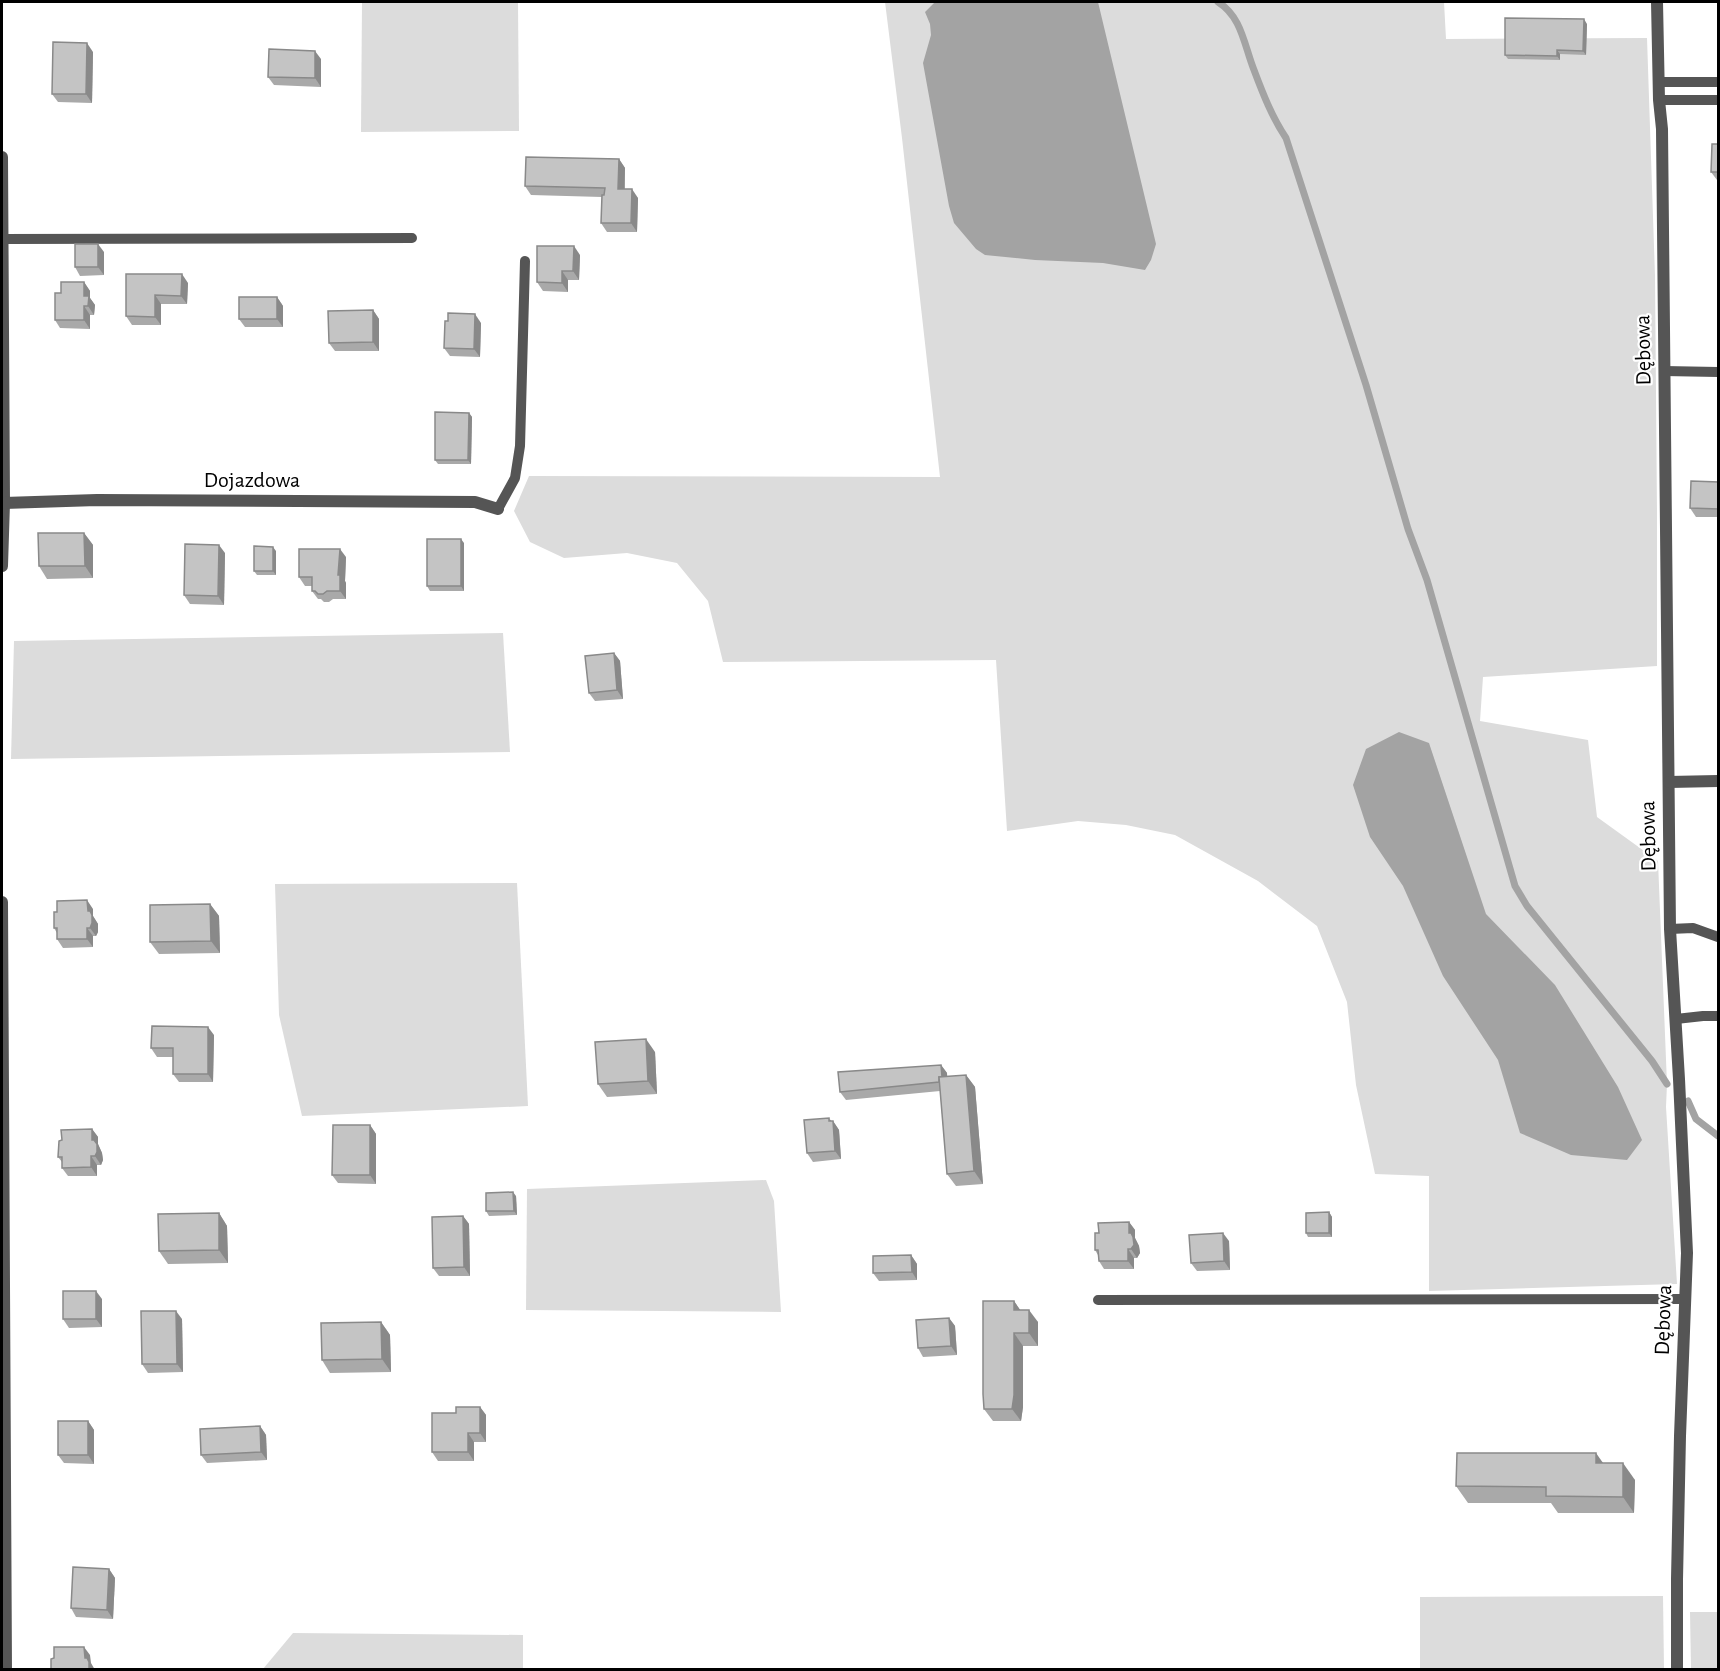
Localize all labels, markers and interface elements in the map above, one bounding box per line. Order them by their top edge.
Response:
street label: Dębowa [1631,314,1655,386]
street label: Dojazdowa [204,469,300,491]
street label: Dębowa [1636,800,1660,872]
street label: Dębowa [1651,1284,1675,1356]

